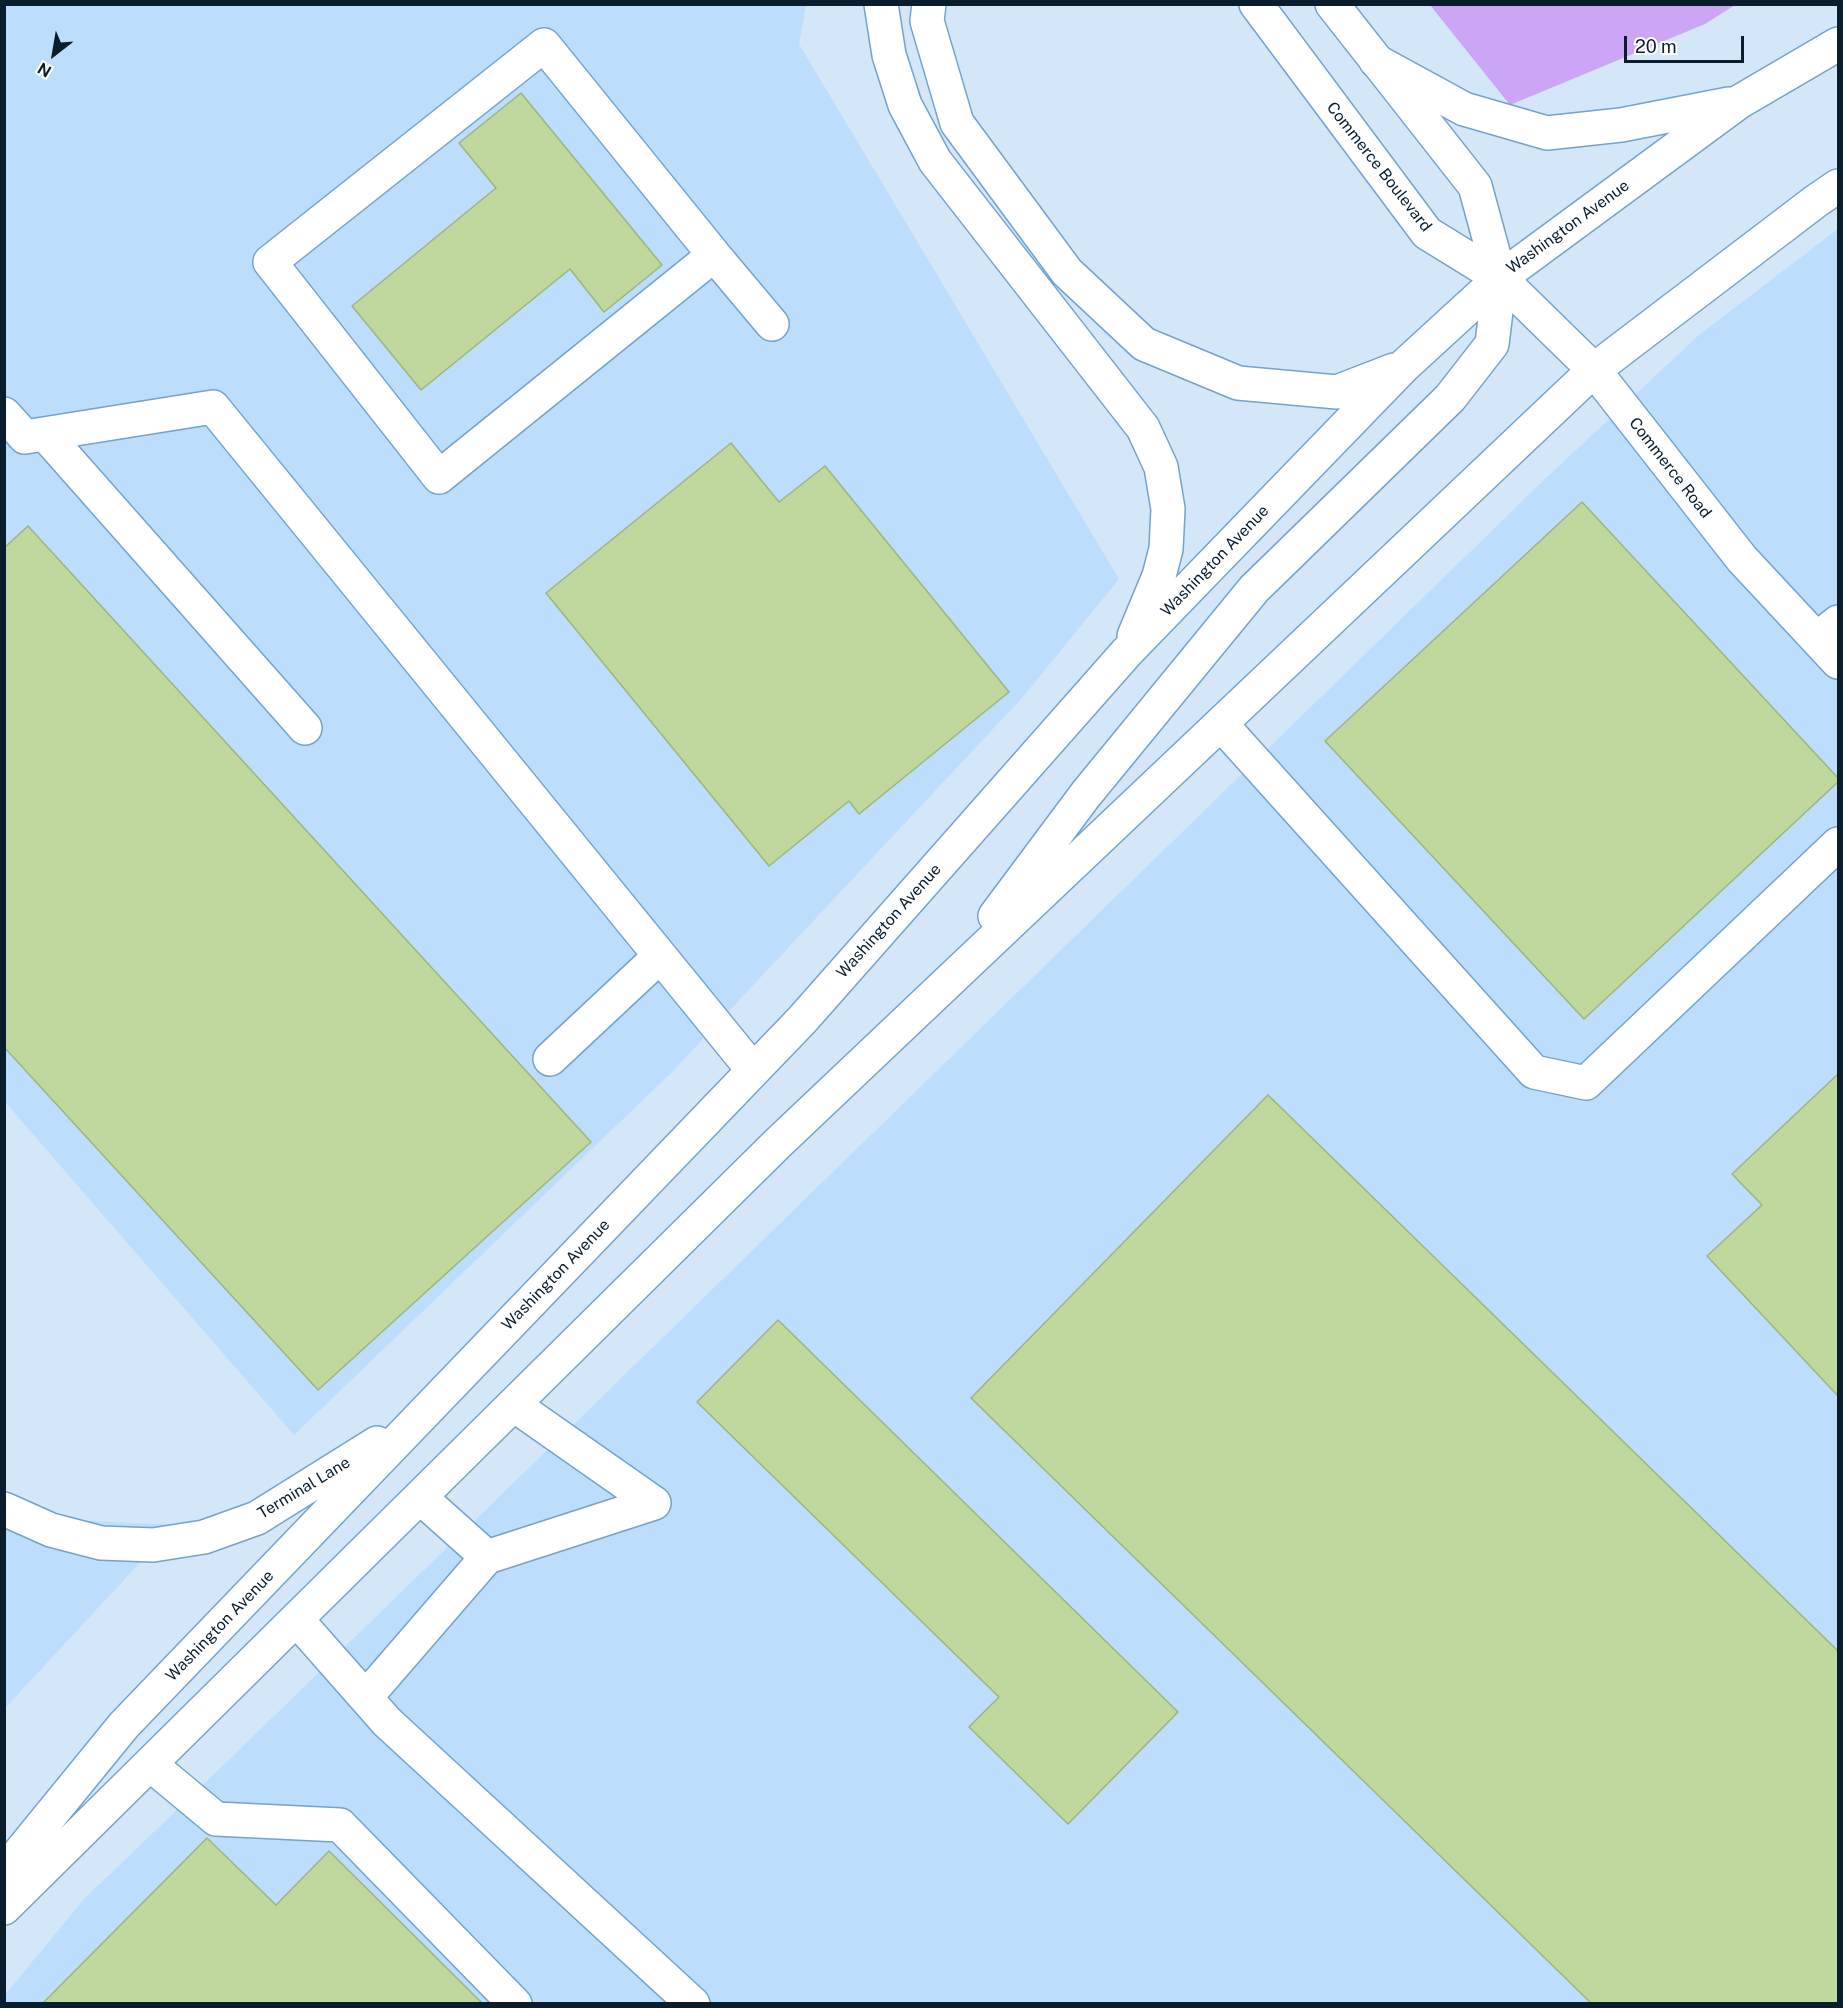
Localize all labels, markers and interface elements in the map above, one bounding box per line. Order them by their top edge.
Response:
north arrow [24,24,84,84]
scale bar [1627,24,1747,62]
text: 20 m [1635,36,1677,57]
text: N [34,58,55,81]
street label: Commerce Boulevard [1322,98,1436,236]
street label: Washington Avenue [1503,176,1633,278]
street label: Commerce Road [1625,414,1715,522]
street label: Washington Avenue [1157,501,1273,621]
street label: Washington Avenue [833,860,945,982]
street label: Washington Avenue [498,1215,614,1335]
street label: Terminal Lane [254,1453,354,1523]
street label: Washington Avenue [162,1566,278,1686]

